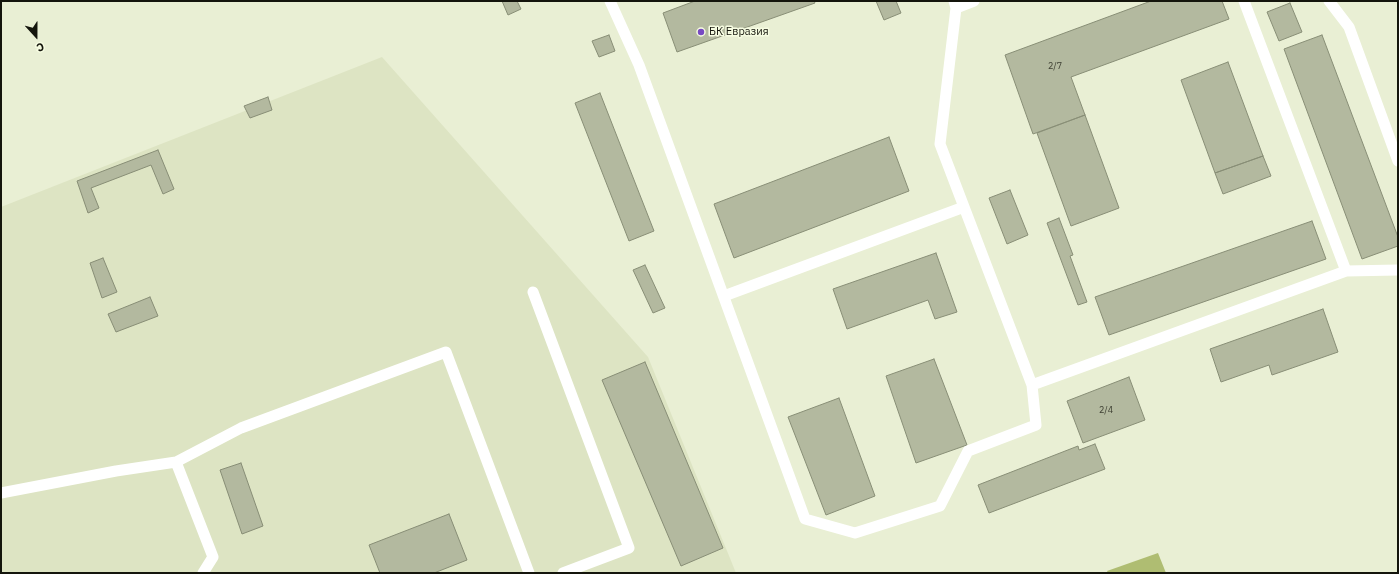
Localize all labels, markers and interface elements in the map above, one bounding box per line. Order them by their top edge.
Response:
north arrow [16,16,56,56]
place label: БК Евразия [709,25,769,39]
marker: БК Евразия [696,27,706,37]
text: С [34,39,46,55]
house number: 2/7 [1048,61,1062,71]
house number: 2/4 [1099,405,1113,415]

